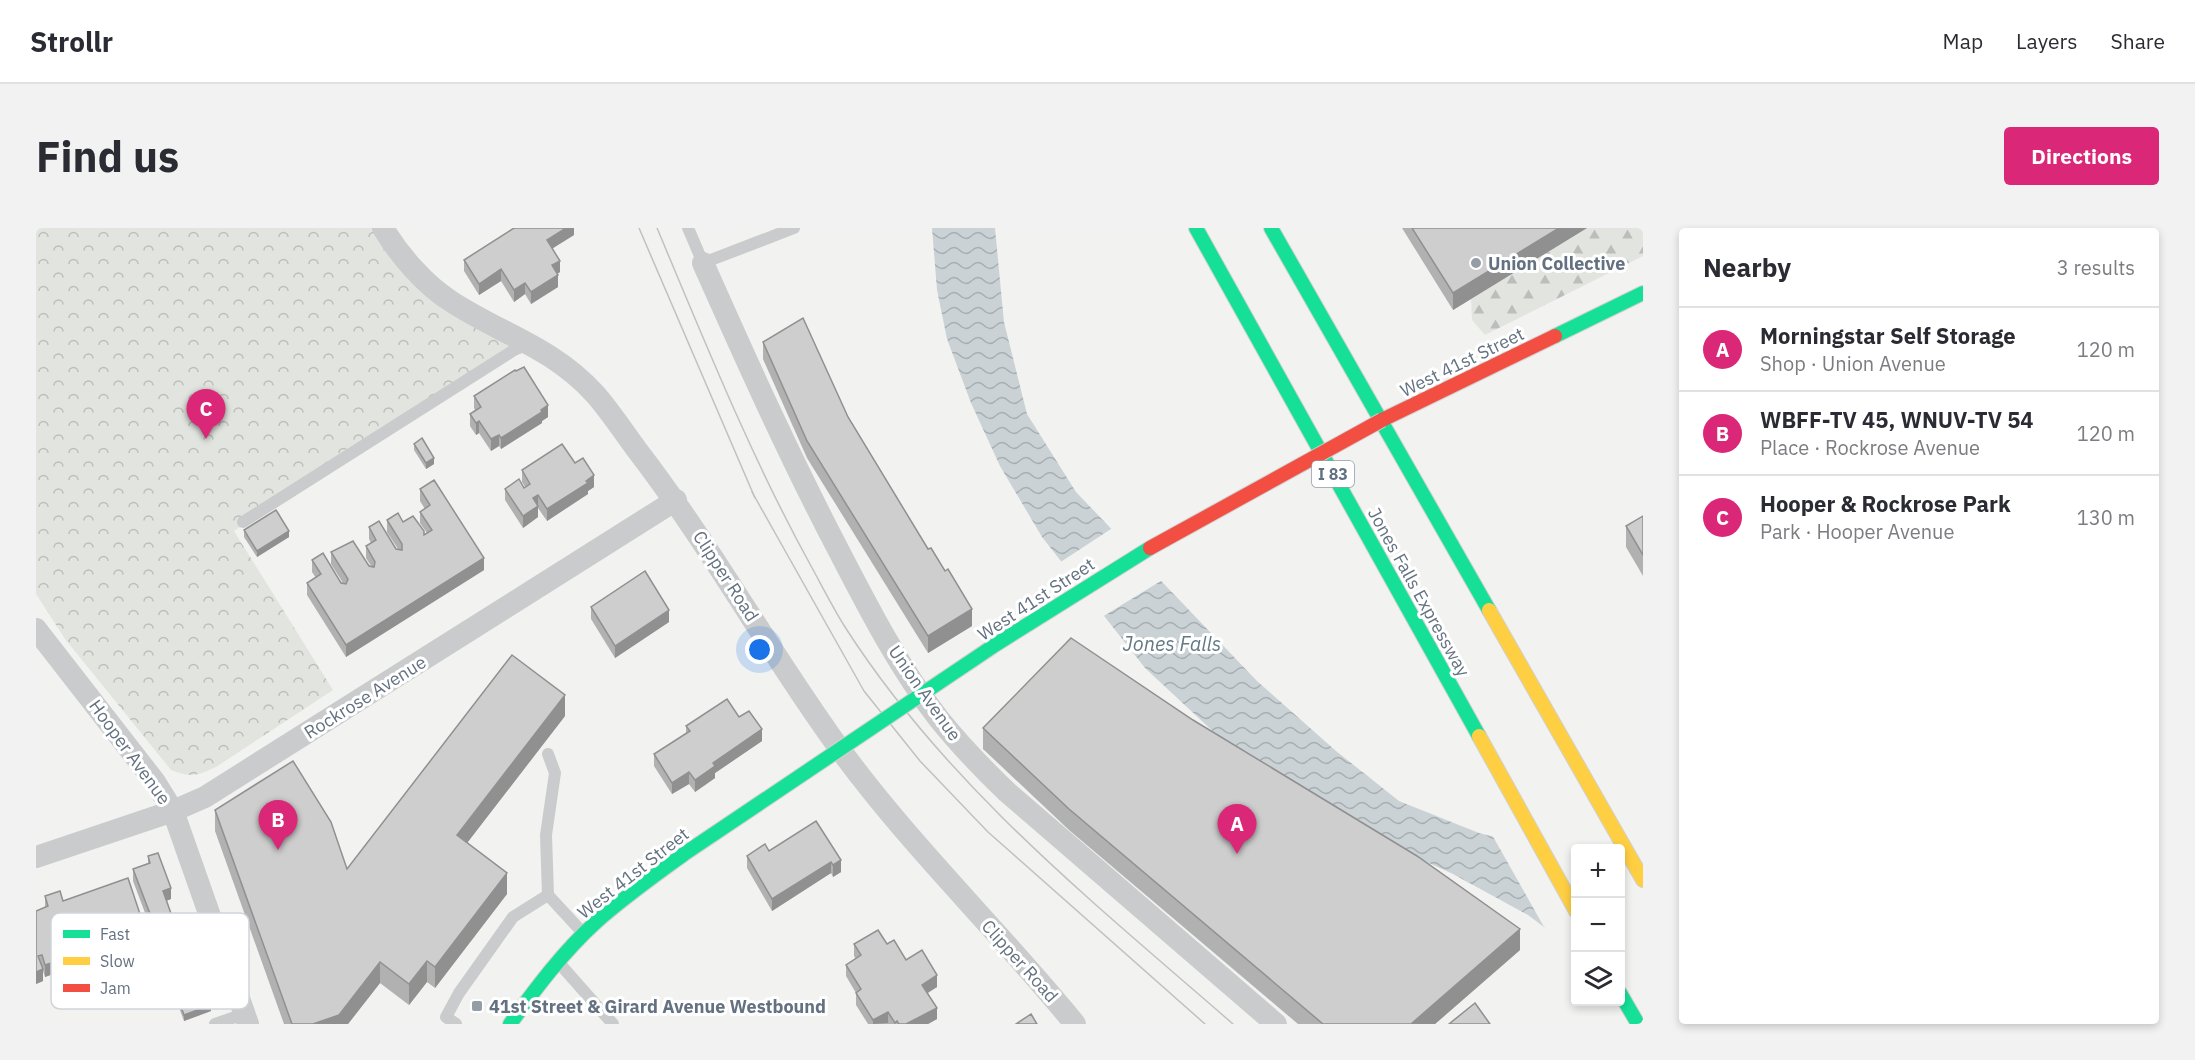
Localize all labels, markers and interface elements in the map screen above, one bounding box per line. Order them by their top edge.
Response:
text: Strollr [30,23,113,60]
text: Map [1943,27,1983,55]
text: Layers [2016,27,2078,55]
text: Share [2111,27,2165,55]
button: Directions [2004,127,2159,185]
text: Find us [36,129,179,184]
text: Nearby [1703,250,1791,284]
place label: Union Collective [1488,252,1625,275]
text: 3 results [2057,254,2135,281]
marker: Union Collective [1469,256,1483,270]
text: Morningstar Self Storage [1760,321,2016,350]
street label: West 41st Street [1396,322,1528,402]
text: A [1716,336,1729,363]
text: 120 m [2077,336,2135,363]
text: Shop · Union Avenue [1760,350,1946,377]
pin: C [186,390,226,439]
text: WBFF-TV 45, WNUV-TV 54 [1760,405,2034,434]
text: B [1716,420,1729,447]
text: 120 m [2077,420,2135,447]
text: Place · Rockrose Avenue [1760,434,1980,461]
road number: I 83 [1312,461,1354,487]
text: Hooper & Rockrose Park [1760,489,2011,518]
street label: Jones Falls Expressway [1363,503,1475,681]
text: C [1716,504,1729,531]
text: 130 m [2077,504,2135,531]
text: Park · Hooper Avenue [1760,518,1954,545]
street label: Clipper Road [688,526,764,626]
street label: West 41st Street [973,553,1099,645]
water label: Jones Falls [1123,630,1221,657]
your location [745,635,774,664]
street label: Union Avenue [884,641,966,745]
street label: Rockrose Avenue [300,650,430,744]
street label: Hooper Avenue [84,695,176,809]
pin: B [258,800,298,850]
pin: A [1218,804,1256,854]
street label: West 41st Street [573,822,693,924]
map controls [1571,844,1625,1006]
button: + [1571,844,1625,898]
button: − [1571,898,1625,952]
legend [51,913,249,1009]
street label: Clipper Road [977,915,1063,1007]
text: Fast [100,924,130,944]
text: Slow [100,951,135,971]
button: layers [1571,952,1625,1006]
text: Jam [100,978,131,998]
place label: 41st Street & Girard Avenue Westbound [489,995,826,1018]
marker: 41st Street & Girard Avenue Westbound [470,999,484,1013]

